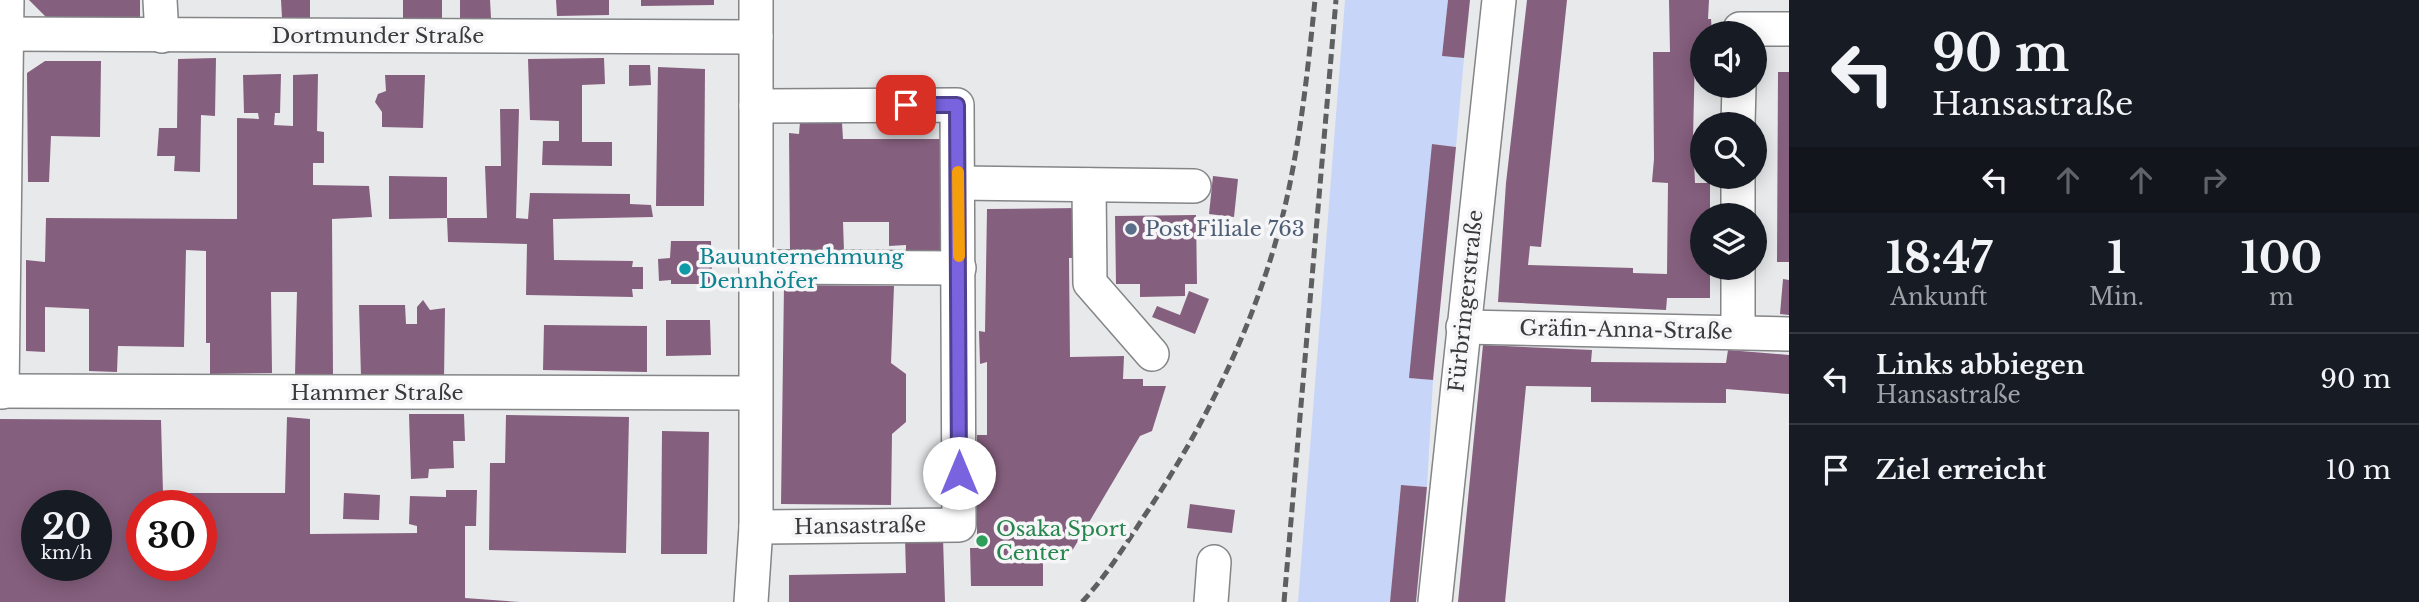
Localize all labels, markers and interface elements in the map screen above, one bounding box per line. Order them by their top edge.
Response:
map controls [1690,21,1767,280]
button: sound [1690,21,1767,98]
street label: Dortmunder Straße [272,23,484,49]
text: 90 m [1932,23,2069,84]
icon: left [1817,28,1908,119]
pin [876,75,936,135]
text: Hansastraße [1932,84,2133,124]
icon: arrive [887,86,925,124]
button: search [1690,112,1767,189]
icon: left [1976,161,2014,199]
icon: ahead [2049,161,2087,199]
icon: ahead [2122,161,2160,199]
icon: right [2195,161,2233,199]
button: layers [1690,203,1767,280]
street label: Fürbringerstraße [1443,208,1489,394]
place label: Post Filiale 763 [1145,216,1305,242]
marker: Post Filiale 763 [1123,221,1139,237]
text: 18:47 [1886,232,1992,284]
text: 1 [2107,232,2126,284]
text: 100 [2241,232,2322,284]
place label: Bauunternehmung Dennhöfer [699,244,904,294]
marker: Bauunternehmung Dennhöfer [677,261,693,277]
text: Ankunft [1890,283,1988,311]
text: Min. [2089,283,2144,311]
text: m [2269,283,2294,311]
street label: Gräfin-Anna-Straße [1519,315,1733,345]
text: Links abbiegen [1876,349,2085,381]
icon: left [1817,360,1855,398]
text: 90 m [2320,363,2391,395]
street label: Hammer Straße [290,380,464,406]
text: Hansastraße [1876,381,2021,409]
position arrow [922,436,996,510]
icon: arrive [1817,451,1855,489]
text: Ziel erreicht [1876,454,2046,486]
text: 10 m [2325,454,2391,486]
speed limit sign: 30 [126,490,217,581]
text: 20 [42,505,91,548]
street label: Hansastraße [794,512,926,540]
place label: Osaka Sport Center [996,516,1127,566]
marker: Osaka Sport Center [974,533,990,549]
text: km/h [41,542,92,564]

